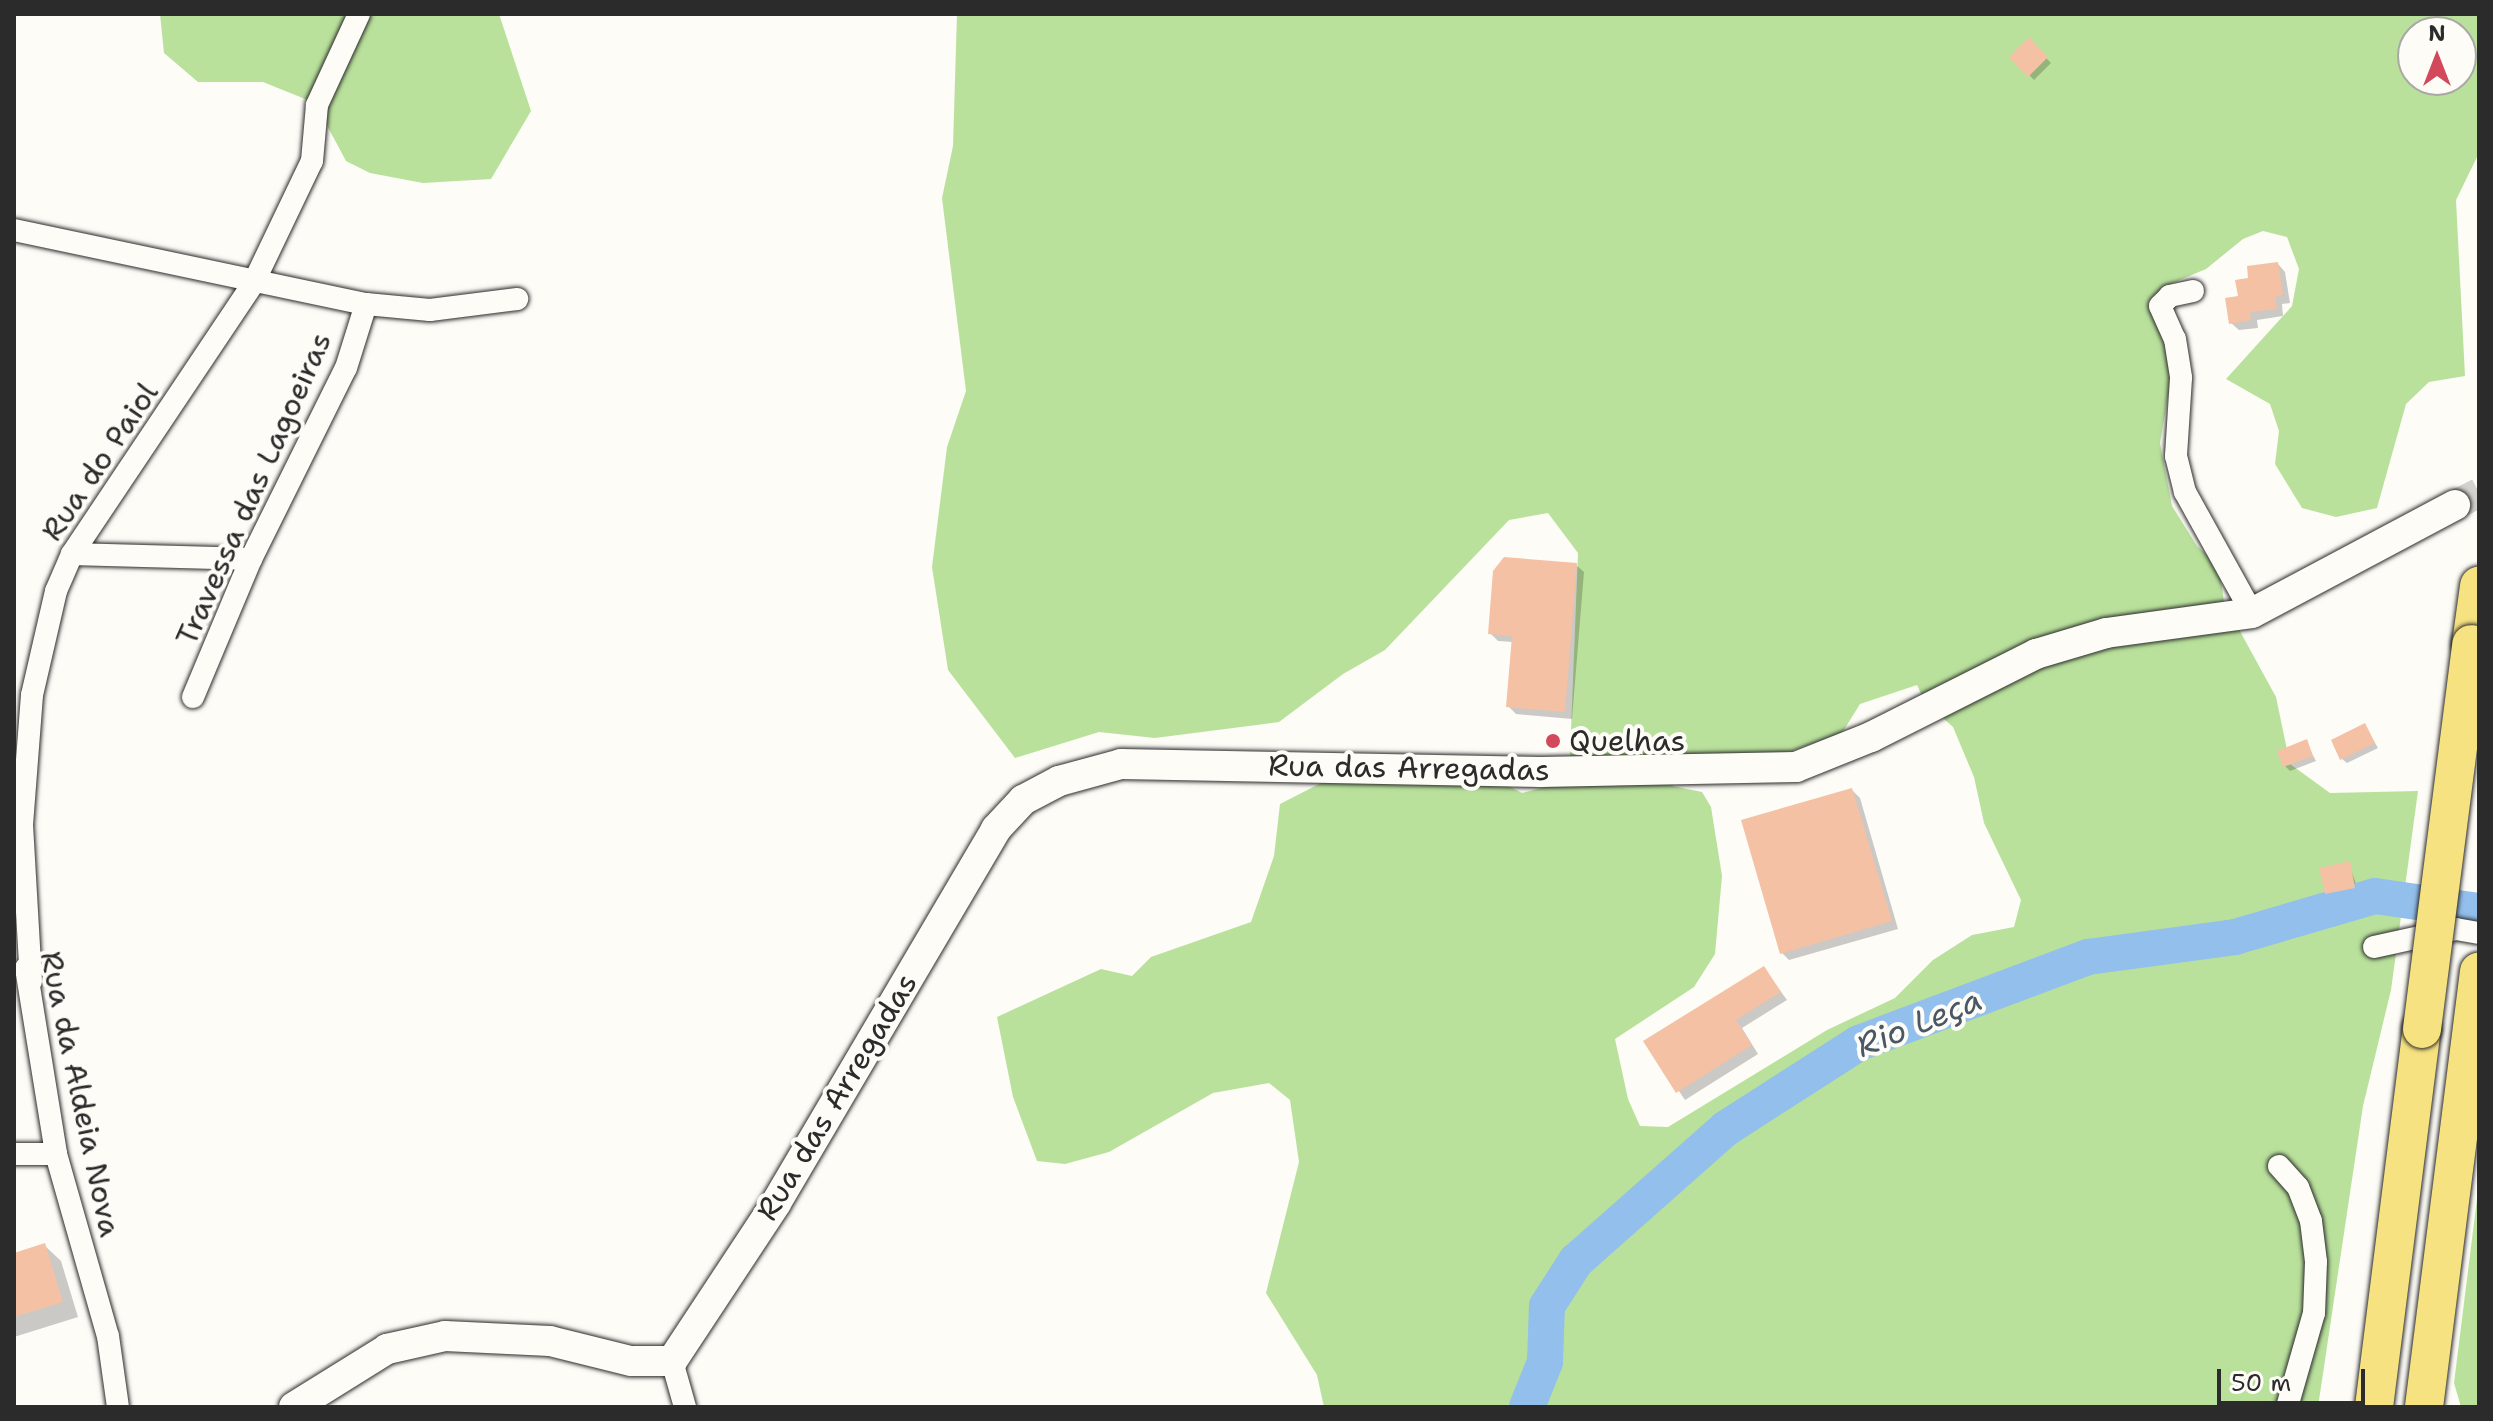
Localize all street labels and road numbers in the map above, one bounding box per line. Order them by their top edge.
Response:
street label: Travessa das Lagoeiras [169,327,339,651]
street label: Rua do Paiol [34,376,166,548]
street label: Rua das Arregadas [1268,748,1550,788]
street label: Rua da Aldeia Nova [32,948,128,1240]
street label: Rua das Arregadas [749,967,925,1227]

